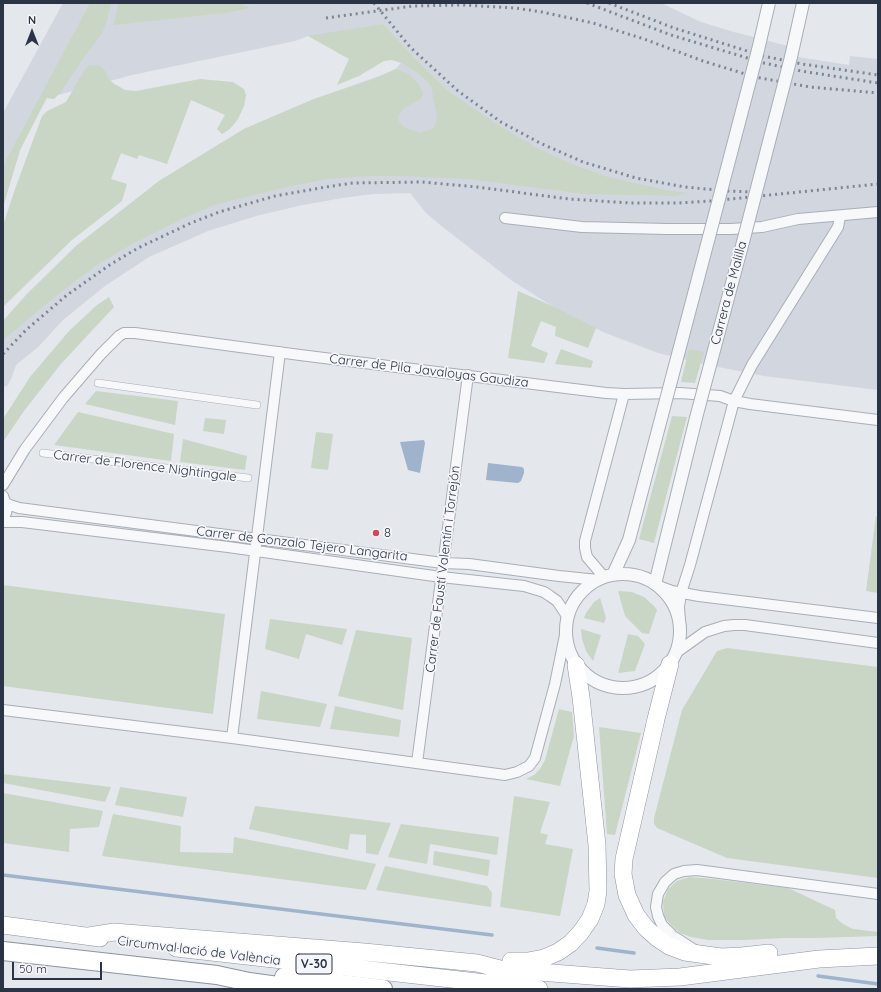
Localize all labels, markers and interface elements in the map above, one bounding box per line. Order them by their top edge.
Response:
north arrow [12,12,52,52]
text: N [28,13,36,27]
street label: Carrera de Malilla [708,239,750,347]
street label: Carrer de Pila Javaloyas Gaudiza [329,351,529,391]
street label: Carrer de Florence Nightingale [52,447,238,485]
street label: Carrer de Faustí Valentín i Torrejón [423,465,463,673]
street label: Carrer de Gonzalo Tejero Langarita [196,523,408,565]
place label: 8 [384,525,391,541]
marker: 8 [371,528,381,538]
street label: Circumval·lació de València [117,933,281,969]
scale bar [14,954,104,980]
road number: V-30 [296,954,332,974]
text: 50 m [19,961,47,976]

